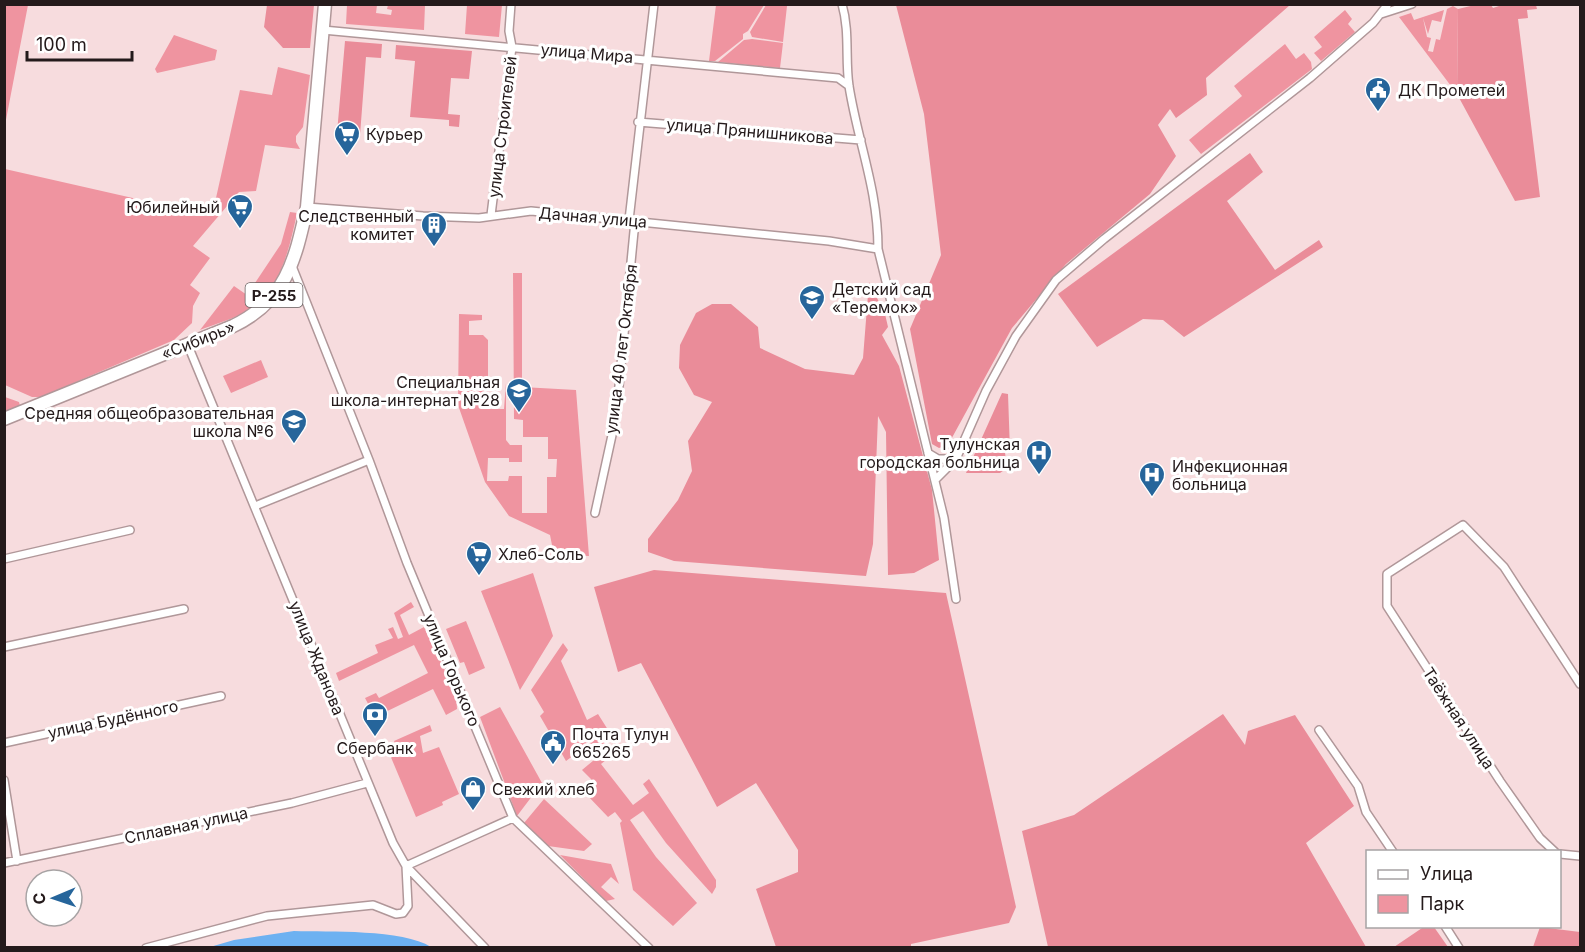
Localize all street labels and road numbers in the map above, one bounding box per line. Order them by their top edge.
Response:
street label: улица Мира [540,39,634,67]
street label: улица Строителей [483,55,521,199]
street label: улица Прянишникова [666,114,834,148]
street label: Дачная улица [538,202,648,232]
street label: улица 40 лет Октября [601,263,641,435]
road number: Р-255 [246,283,302,307]
street label: «Сибирь» [158,316,238,364]
street label: улица Жданова [285,598,349,718]
street label: улица Горького [419,611,485,729]
street label: Таёжная улица [1419,663,1499,773]
street label: улица Будённого [46,695,180,743]
street label: Сплавная улица [122,802,250,848]

